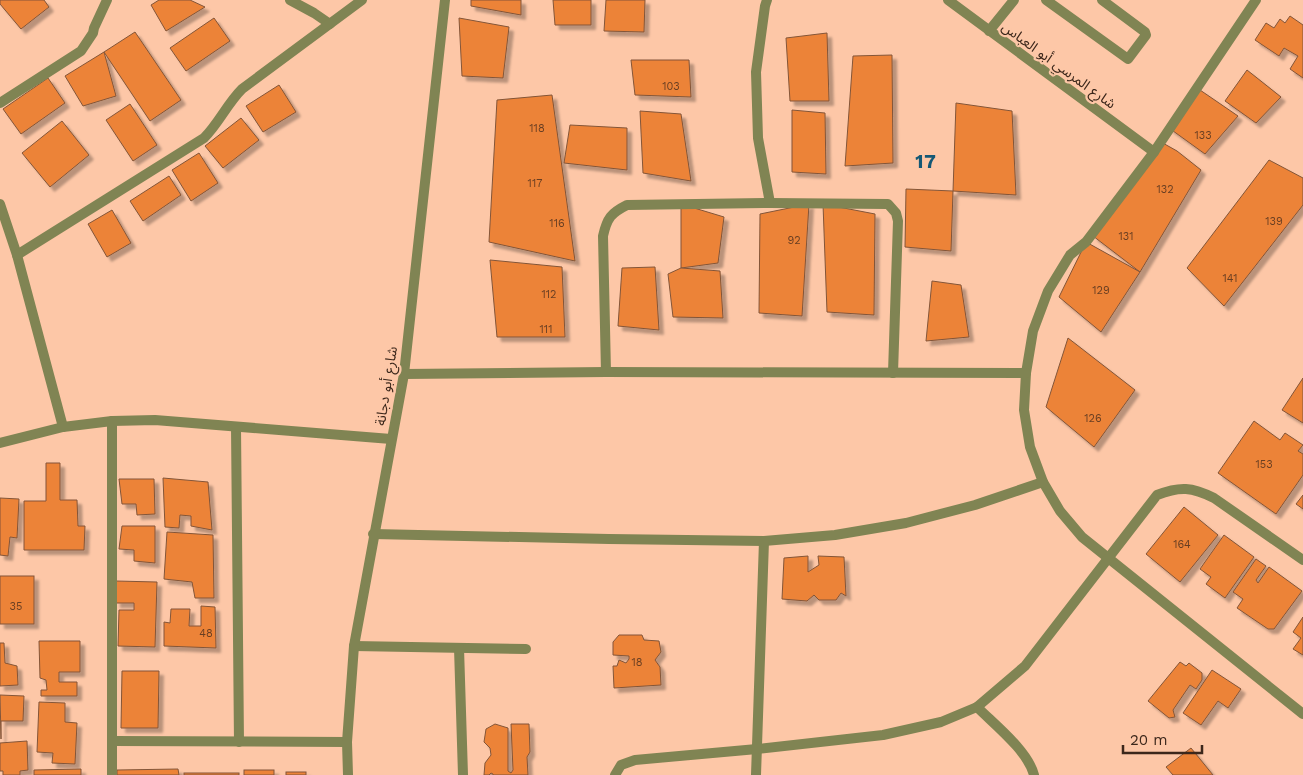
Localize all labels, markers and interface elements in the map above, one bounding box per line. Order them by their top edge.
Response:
street label: شارع المرسي أبو العباس [997,18,1120,114]
house number: 103 [662,80,680,93]
house number: 118 [529,122,545,135]
house number: 133 [1194,129,1212,142]
district label: 17 [915,150,937,173]
house number: 117 [528,177,542,190]
house number: 132 [1156,183,1174,196]
house number: 139 [1265,215,1283,228]
house number: 116 [549,217,565,230]
house number: 131 [1119,230,1134,243]
house number: 92 [787,234,801,247]
house number: 141 [1222,272,1238,285]
house number: 129 [1092,284,1110,297]
house number: 112 [542,288,557,301]
house number: 111 [540,323,552,336]
street label: شارع أبو دجانة [371,345,403,427]
house number: 126 [1084,412,1102,425]
house number: 153 [1255,458,1273,471]
house number: 164 [1173,538,1191,551]
house number: 35 [10,600,22,613]
house number: 48 [199,627,213,640]
house number: 18 [631,656,643,669]
scale bar [1123,722,1202,754]
text: 20 m [1130,731,1168,749]

